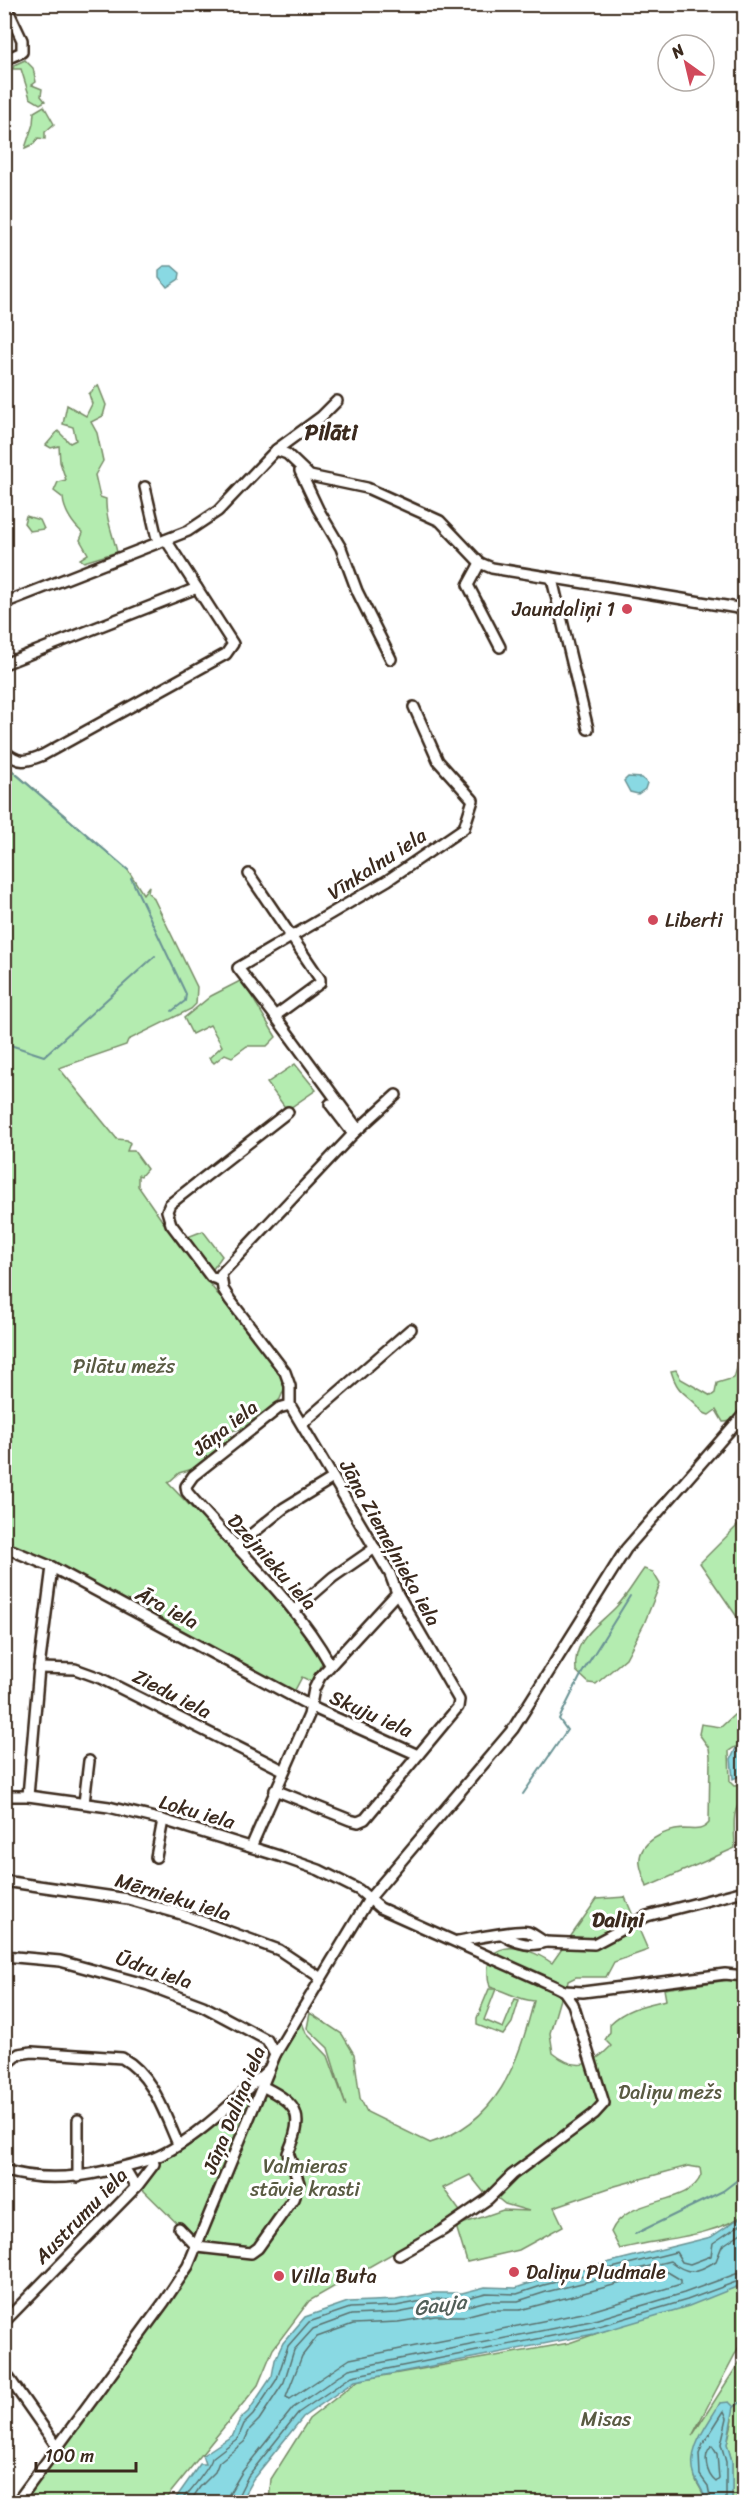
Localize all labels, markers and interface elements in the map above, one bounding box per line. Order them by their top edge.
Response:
north arrow [656,33,716,93]
text: N [664,35,691,67]
district label: Pilāti [305,413,359,452]
place label: Jaundaliņi 1 [511,592,615,627]
marker: Jaundaliņi 1 [620,602,634,616]
street label: Vīnkalnu iela [320,818,435,909]
place label: Liberti [665,903,723,938]
marker: Liberti [646,913,660,927]
park label: Pilātu mežs [73,1349,176,1384]
street label: Jāņa iela [183,1391,266,1466]
street label: Jāņa Ziemeļnieka iela [329,1452,450,1633]
street label: Dzejnieku iela [218,1505,326,1619]
street label: Āra iela [128,1576,205,1639]
street label: Ziedu iela [126,1659,218,1729]
street label: Skuju iela [324,1680,419,1748]
street label: Loku iela [155,1784,240,1840]
street label: Mērnieku iela [111,1863,235,1931]
district label: Daliņi [592,1901,645,1939]
street label: Ūdru iela [111,1941,197,1999]
street label: Jāņa Daliņa iela [192,2041,276,2180]
park label: Daliņu mežs [618,2075,722,2110]
park label: Valmieras stāvie krasti [249,2149,361,2207]
street label: Austrumu iela [25,2159,136,2273]
place label: Daliņu Pludmale [526,2255,666,2290]
place label: Villa Buta [291,2259,377,2294]
marker: Daliņu Pludmale [507,2265,521,2279]
marker: Villa Buta [272,2269,286,2283]
water label: Gauja [411,2282,471,2327]
park label: Misas [581,2402,632,2437]
scale bar [36,2435,136,2473]
text: 100 m [45,2440,94,2472]

